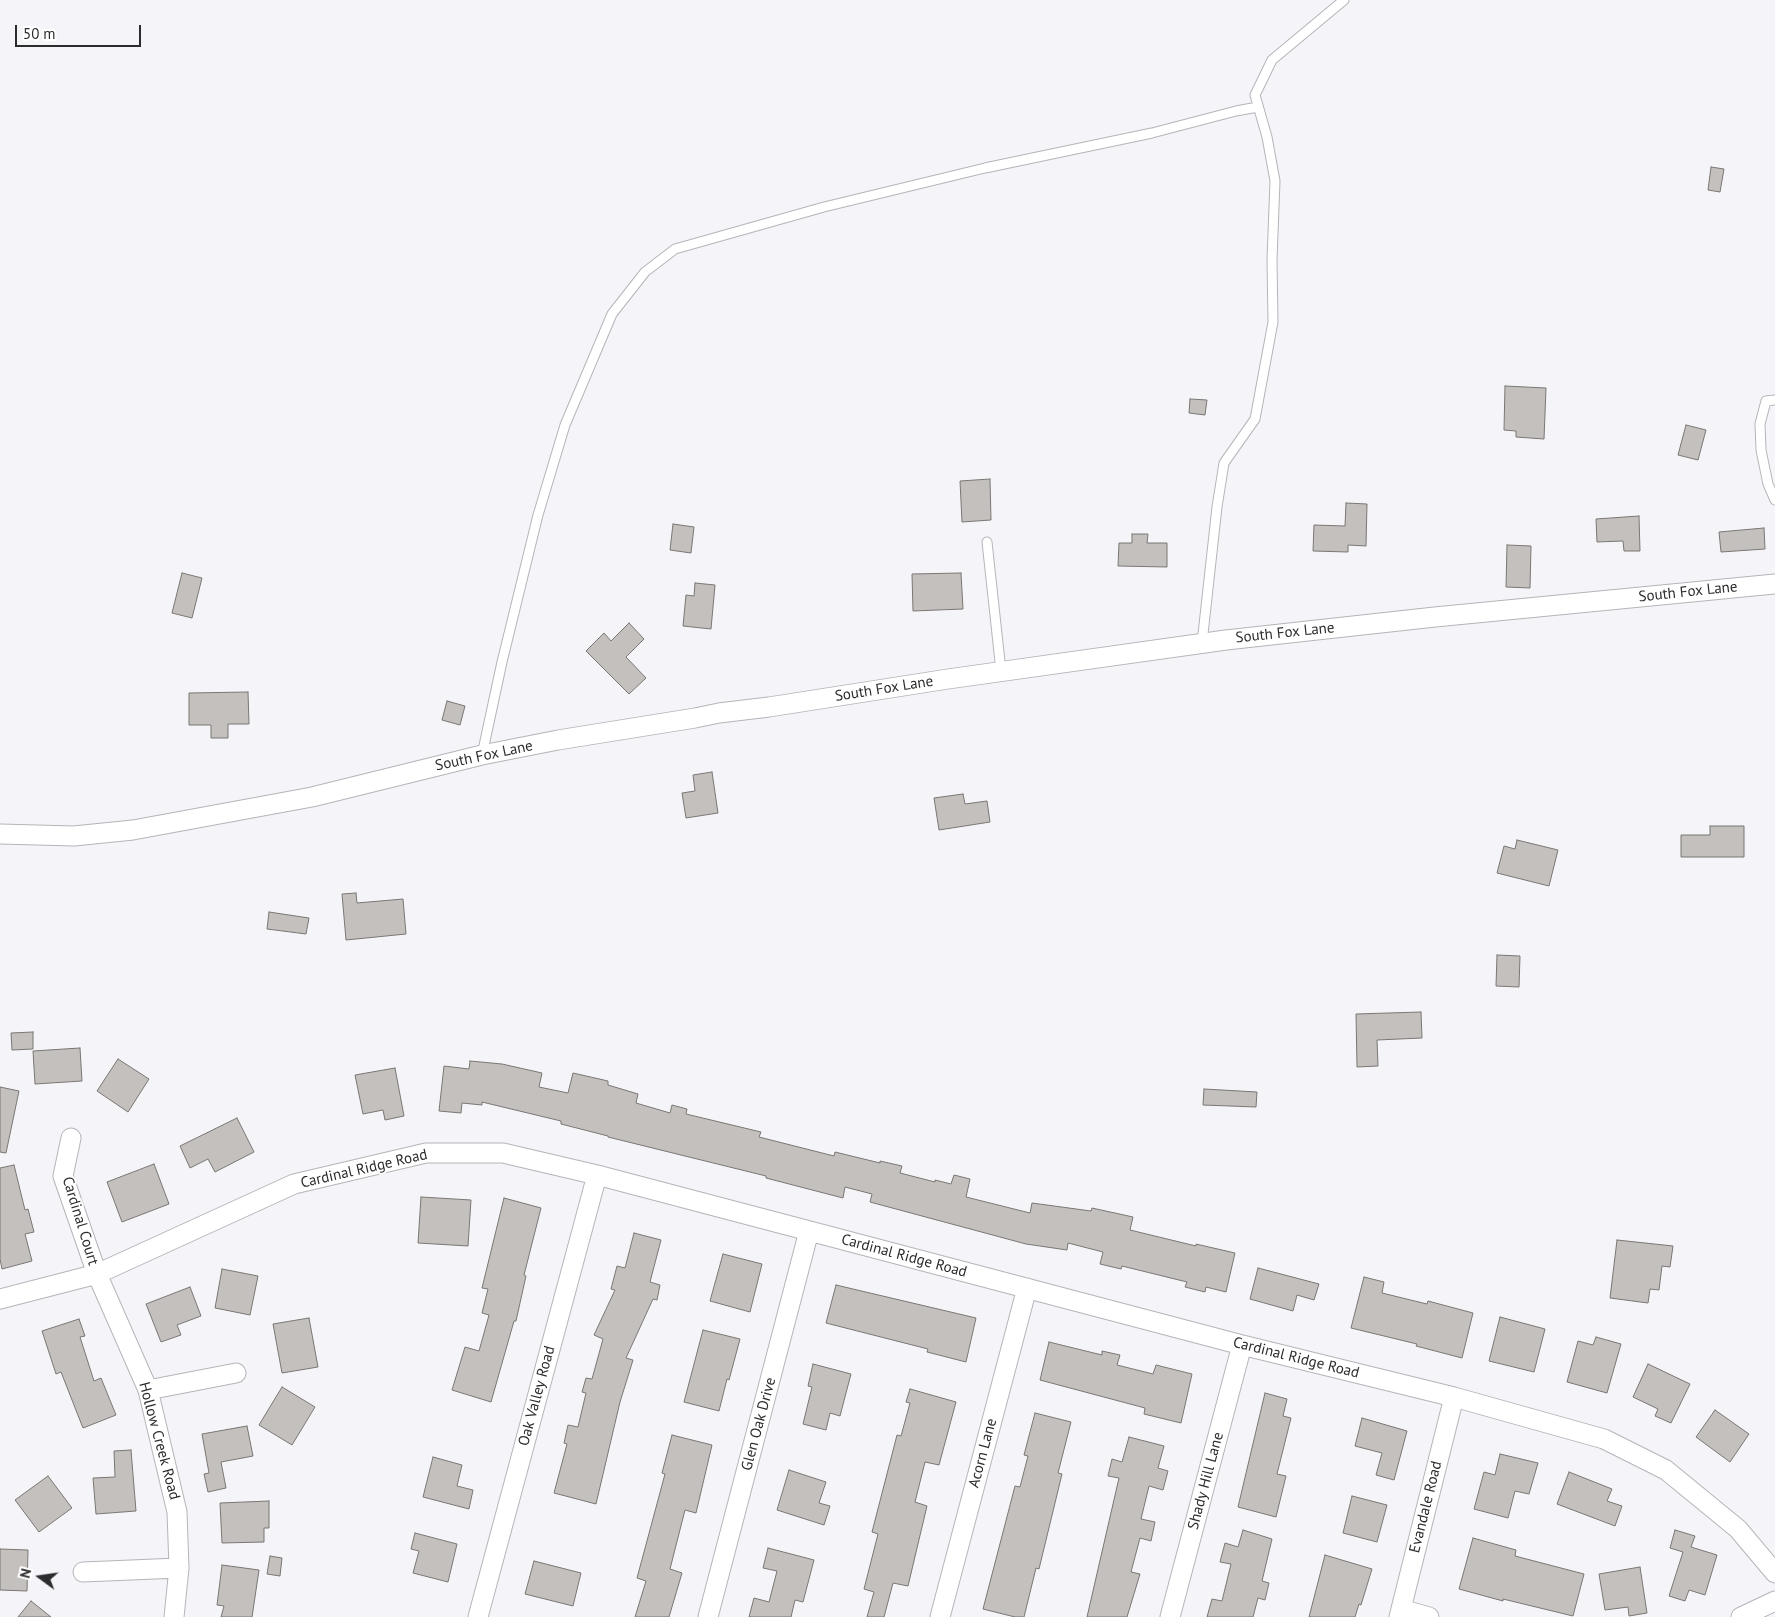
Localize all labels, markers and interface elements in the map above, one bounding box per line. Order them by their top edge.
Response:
scale bar [18,15,144,47]
text: 50 m [23,24,56,43]
street label: South Fox Lane [1638,578,1738,606]
street label: South Fox Lane [1235,619,1335,647]
street label: South Fox Lane [834,672,934,706]
street label: South Fox Lane [434,737,534,775]
street label: Cardinal Ridge Road [299,1146,429,1192]
street label: Cardinal Court [58,1174,102,1268]
street label: Cardinal Ridge Road [839,1231,969,1281]
street label: Cardinal Ridge Road [1231,1334,1361,1382]
street label: Oak Valley Road [515,1344,559,1448]
street label: Glen Oak Drive [738,1375,780,1473]
street label: Hollow Creek Road [135,1380,183,1502]
street label: Acorn Lane [965,1416,1001,1490]
street label: Shady Hill Lane [1184,1430,1228,1532]
street label: Evandale Road [1406,1459,1446,1555]
north arrow [15,1552,65,1602]
text: N [16,1567,35,1580]

